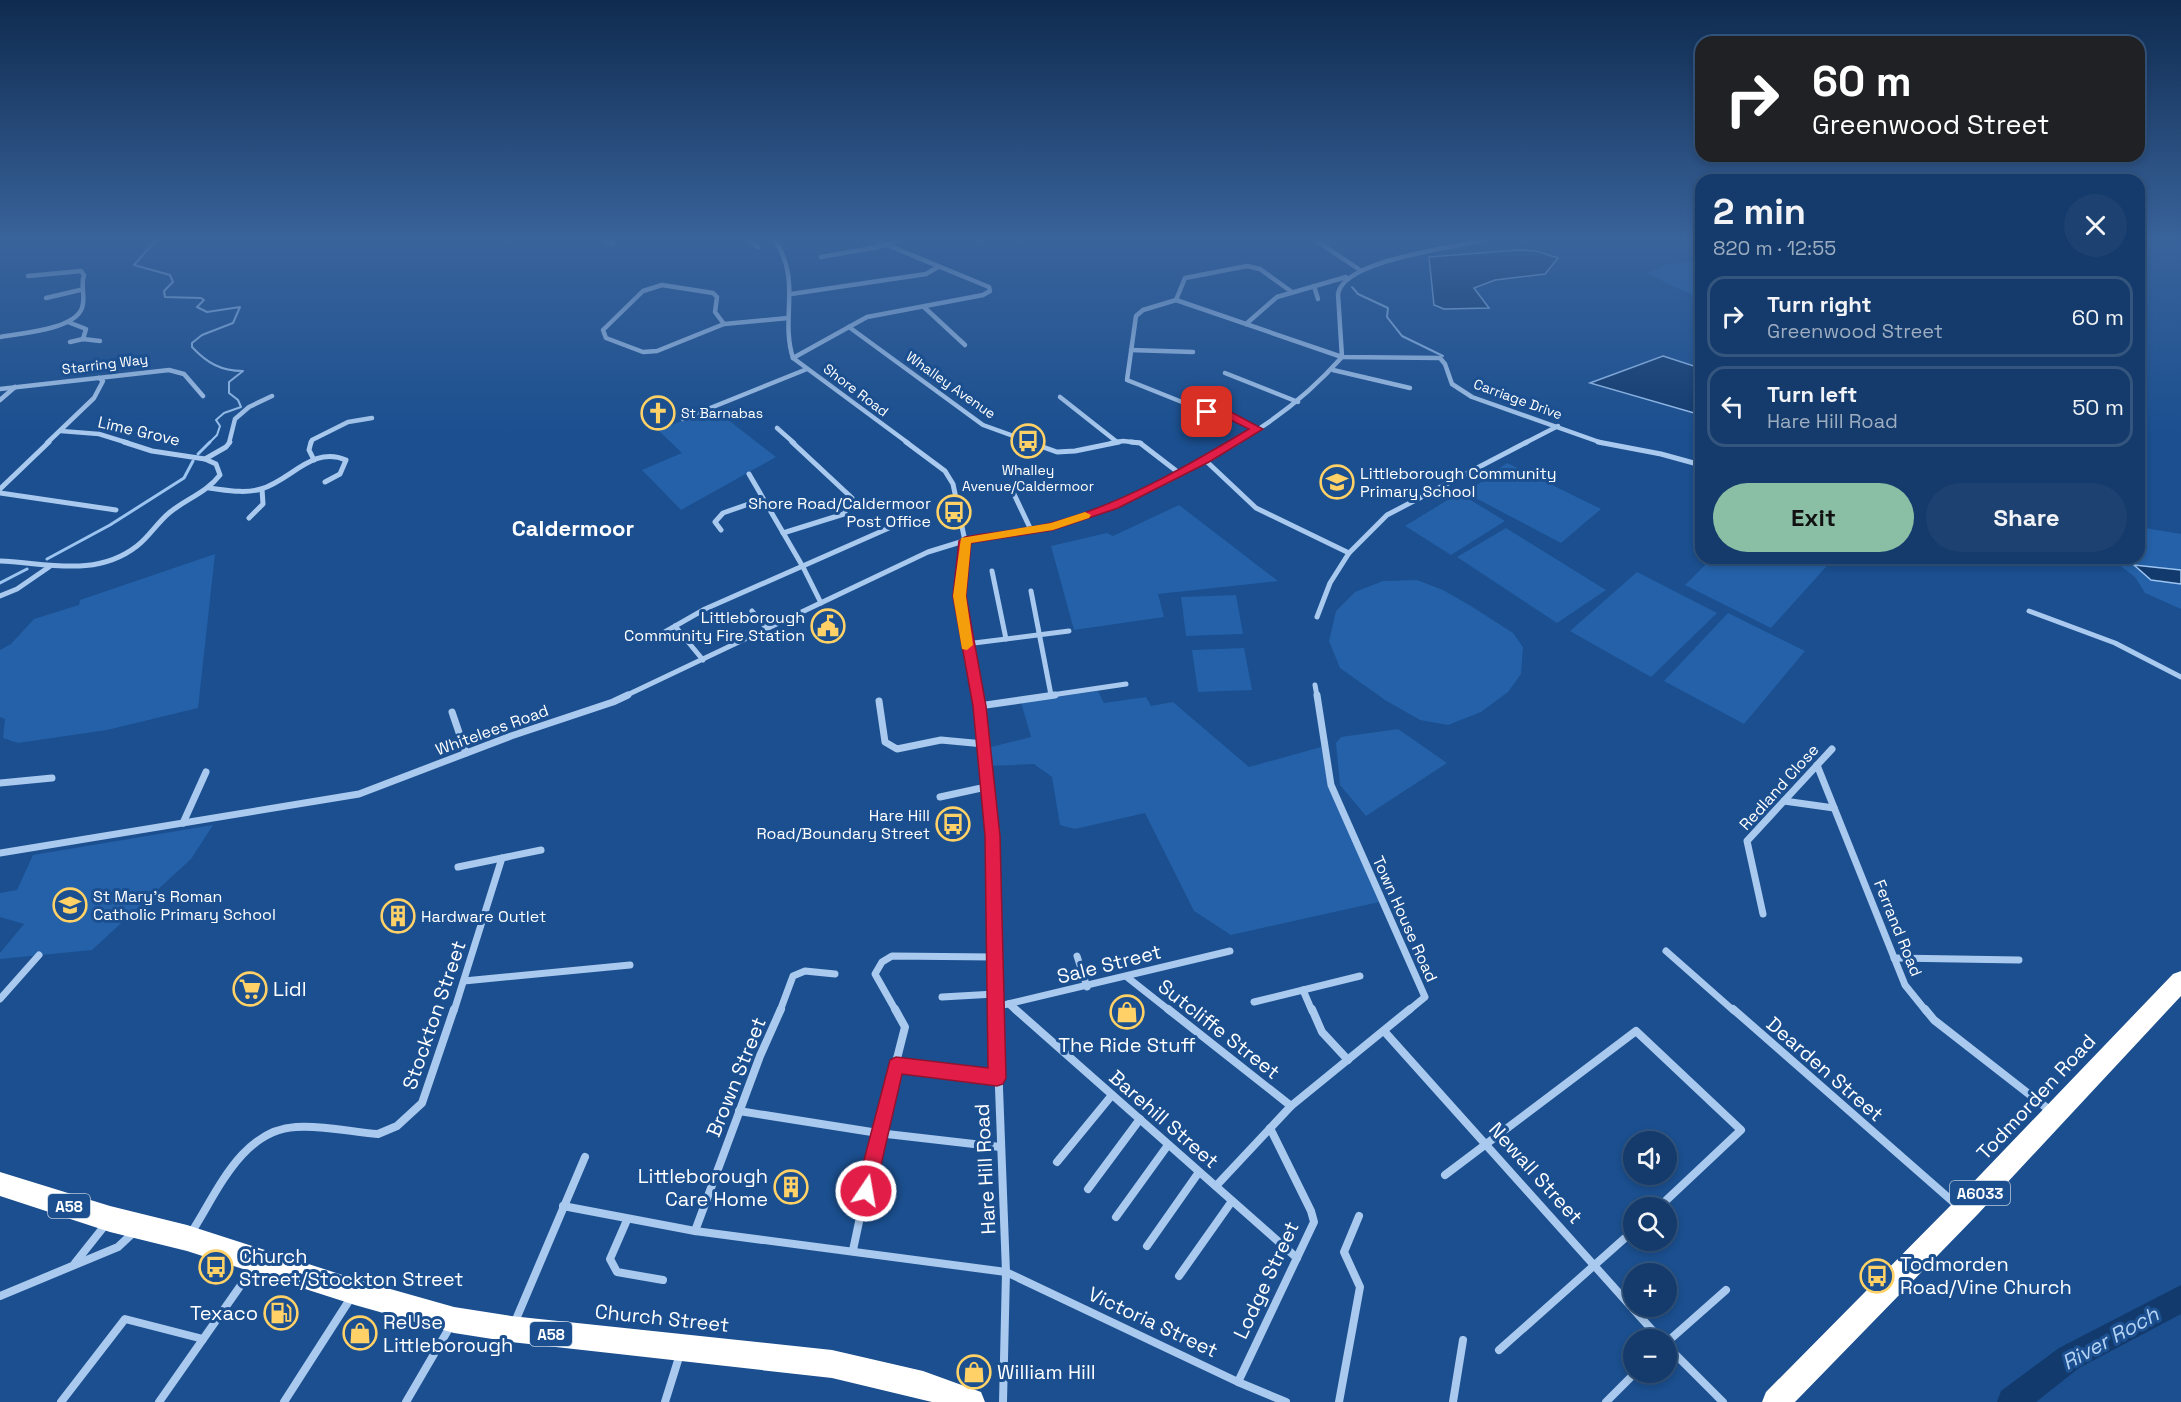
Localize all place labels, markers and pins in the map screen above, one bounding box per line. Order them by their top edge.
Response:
pin [1181,386,1232,437]
church icon: St Barnabas [640,395,676,431]
place label: St Barnabas [681,404,763,422]
bus stop icon: Whalley Avenue/Caldermoor [1010,423,1046,459]
place label: Whalley Avenue/Caldermoor [962,461,1094,495]
place label: Littleborough Community Primary School [1360,463,1557,502]
school or university icon: Littleborough Community Primary School [1319,464,1355,500]
place label: Shore Road/Caldermoor Post Office [748,493,931,532]
bus stop icon: Shore Road/Caldermoor Post Office [936,494,972,530]
place label: Littleborough Community Fire Station [624,607,805,646]
public building icon: Littleborough Community Fire Station [810,608,846,644]
place label: Hare Hill Road/Boundary Street [756,805,930,844]
bus stop icon: Hare Hill Road/Boundary Street [935,806,971,842]
place label: St Mary's Roman Catholic Primary School [93,886,276,925]
school or university icon: St Mary's Roman Catholic Primary School [52,887,88,923]
building icon: Hardware Outlet [380,898,416,934]
place label: Hardware Outlet [421,906,546,927]
supermarket icon: Lidl [232,971,268,1007]
place label: Lidl [273,976,307,1002]
shop icon: The Ride Stuff [1109,994,1145,1030]
place label: The Ride Stuff [1058,1032,1196,1058]
place label: Littleborough Care Home [638,1163,768,1212]
building icon: Littleborough Care Home [773,1169,809,1205]
place label: Church Street/Stockton Street [239,1243,463,1292]
bus stop icon: Church Street/Stockton Street [198,1249,234,1285]
place label: Todmorden Road/Vine Church [1900,1251,2072,1300]
bus stop icon: Todmorden Road/Vine Church [1859,1258,1895,1294]
fuel station icon: Texaco [263,1295,299,1331]
place label: Texaco [190,1300,258,1326]
place label: ReUse Littleborough [383,1309,513,1358]
shop icon: ReUse Littleborough [342,1315,378,1351]
shop icon: William Hill [956,1354,992,1390]
place label: William Hill [997,1359,1096,1385]

